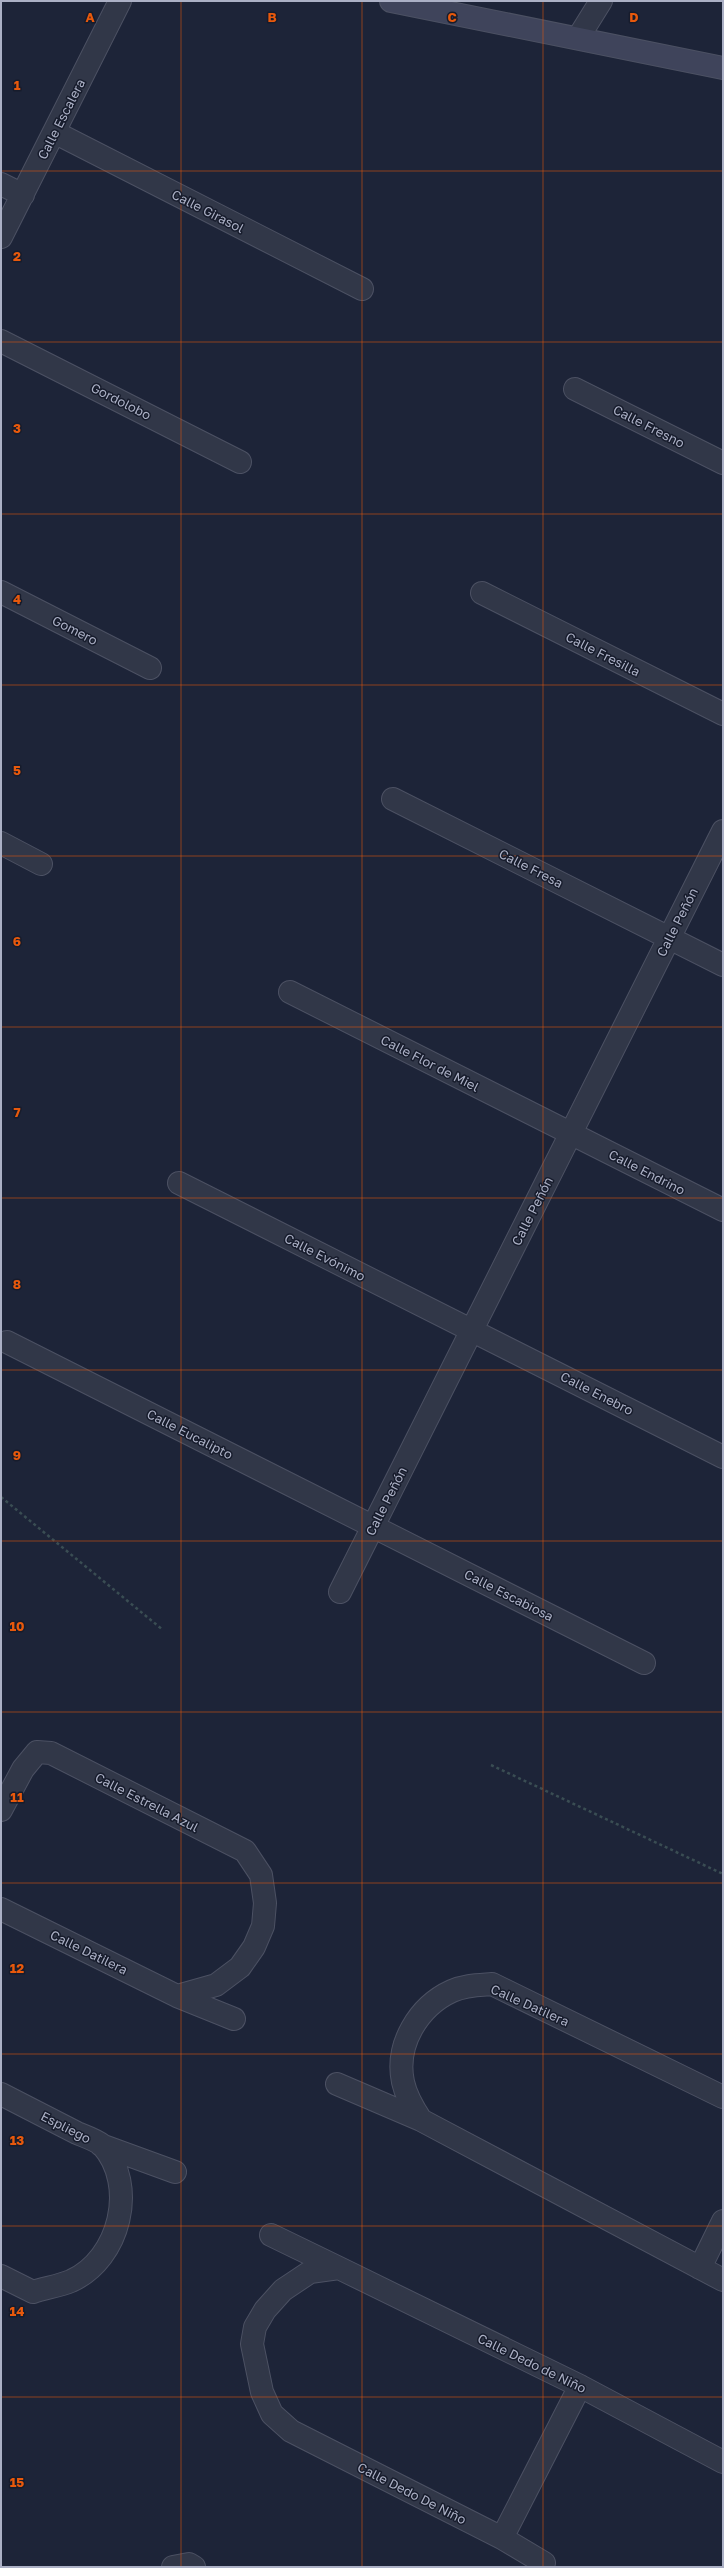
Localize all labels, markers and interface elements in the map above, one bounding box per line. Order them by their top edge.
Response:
text: A [85,9,95,25]
text: B [267,9,277,25]
text: C [447,9,457,25]
text: D [629,9,639,25]
street label: Calle Escalera [34,76,88,162]
text: 1 [14,77,21,93]
street label: Calle Girasol [169,186,247,236]
text: 2 [13,248,21,264]
street label: Gordolobo [88,379,154,423]
street label: Calle Fresno [611,401,688,451]
text: 3 [13,420,21,436]
text: 4 [13,591,21,607]
street label: Gomero [50,612,101,648]
street label: Calle Fresilla [563,628,643,680]
text: 5 [13,762,21,778]
street label: Calle Fresa [496,845,566,891]
street label: Calle Peñón [653,885,701,959]
text: 6 [13,933,21,949]
street label: Calle Flor de Miel [378,1031,482,1095]
text: 7 [13,1104,21,1120]
street label: Calle Endrino [606,1146,688,1198]
street label: Calle Peñón [508,1174,556,1248]
street label: Calle Evónimo [282,1230,368,1284]
text: 8 [13,1276,21,1292]
street label: Calle Enebro [558,1368,636,1418]
street label: Calle Eucalipto [144,1406,236,1463]
text: 9 [13,1447,21,1463]
street label: Calle Peñón [362,1464,410,1538]
street label: Calle Escabiosa [462,1566,556,1624]
text: 10 [9,1618,25,1634]
street label: Calle Estrella Azul [93,1769,201,1835]
text: 11 [10,1789,24,1805]
street label: Calle Datilera [48,1926,130,1978]
text: 12 [10,1960,24,1976]
street label: Calle Datilera [488,1981,572,2029]
street label: Espliego [38,2108,94,2146]
text: 13 [10,2132,24,2148]
text: 14 [10,2303,24,2319]
street label: Calle Dedo de Niño [475,2330,589,2396]
street label: Calle Dedo De Niño [355,2459,469,2527]
text: 15 [10,2474,24,2490]

